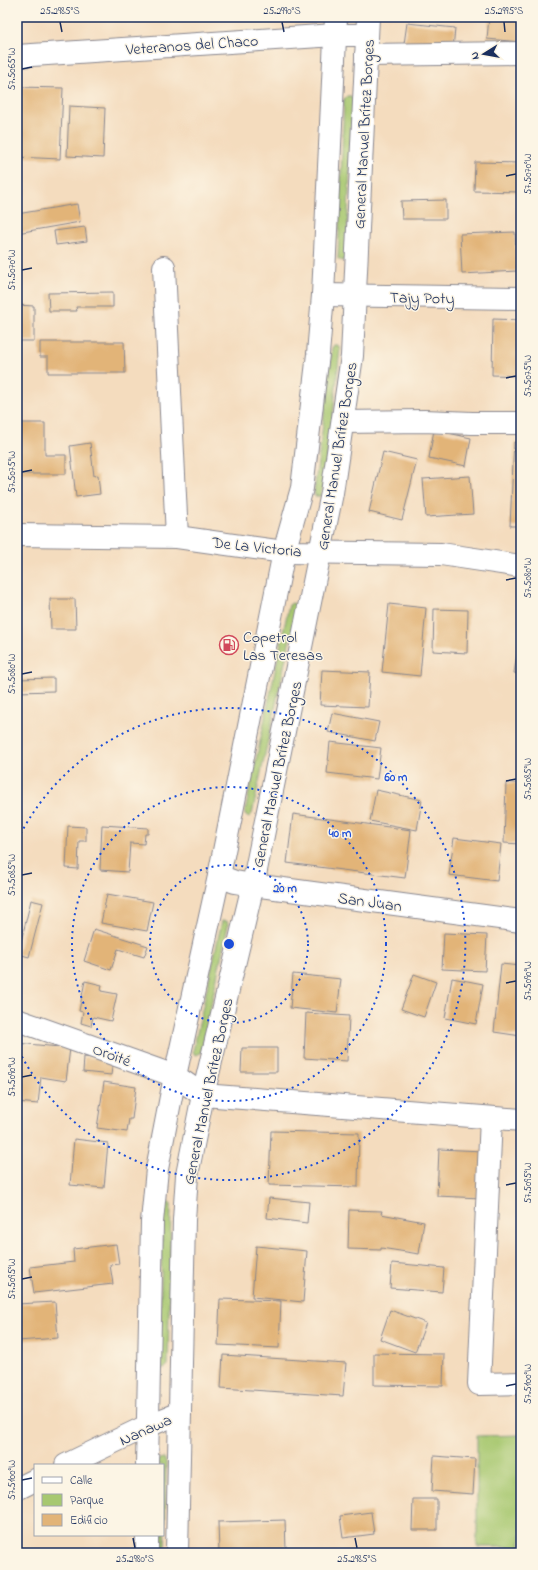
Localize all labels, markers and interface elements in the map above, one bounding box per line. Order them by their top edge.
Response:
text: 25.2985°S [40,4,80,19]
text: 25.2990°S [263,4,301,19]
text: 25.2995°S [485,4,524,19]
street label: Veteranos del Chaco [124,29,259,63]
north arrow [464,34,504,74]
street label: General Manuel Brítez Borges [348,39,382,230]
text: 57.5065°W [5,48,20,90]
text: N [467,51,484,61]
text: 57.5070°W [521,153,536,194]
text: 57.5070°W [5,249,20,290]
street label: Tajy Poty [389,286,455,312]
text: 57.5075°W [521,355,536,397]
street label: General Manuel Brítez Borges [311,361,365,552]
text: 57.5075°W [5,451,20,493]
street label: De La Victoria [210,531,303,565]
text: 57.5080°W [521,558,536,598]
place label: Copetrol Las Teresas [243,626,323,668]
fuel station icon: Copetrol Las Teresas [218,634,240,656]
text: 57.5080°W [5,654,20,694]
street label: General Manuel Brítez Borges [246,679,309,870]
text: 57.5085°W [521,758,536,800]
text: 60 m [384,769,408,787]
text: 40 m [328,825,352,843]
text: 57.5085°W [5,854,20,896]
text: 20 m [272,880,297,898]
street label: San Juan [336,887,403,919]
centre of rings [222,937,236,951]
text: 57.5090°W [521,961,536,1001]
street label: General Manuel Brítez Borges [177,996,240,1187]
street label: Oroité [89,1038,135,1074]
text: 57.5090°W [5,1057,20,1097]
text: 57.5095°W [521,1162,536,1204]
text: 57.5095°W [5,1258,20,1300]
text: 57.5100°W [521,1364,536,1404]
street label: Nanawa [116,1409,176,1453]
text: 57.5100°W [5,1460,20,1500]
legend [34,1464,164,1536]
text: Calle [70,1472,93,1490]
text: Parque [70,1492,104,1510]
text: Edificio [70,1512,108,1530]
text: 25.2980°S [116,1552,155,1567]
text: 25.2985°S [337,1552,377,1567]

